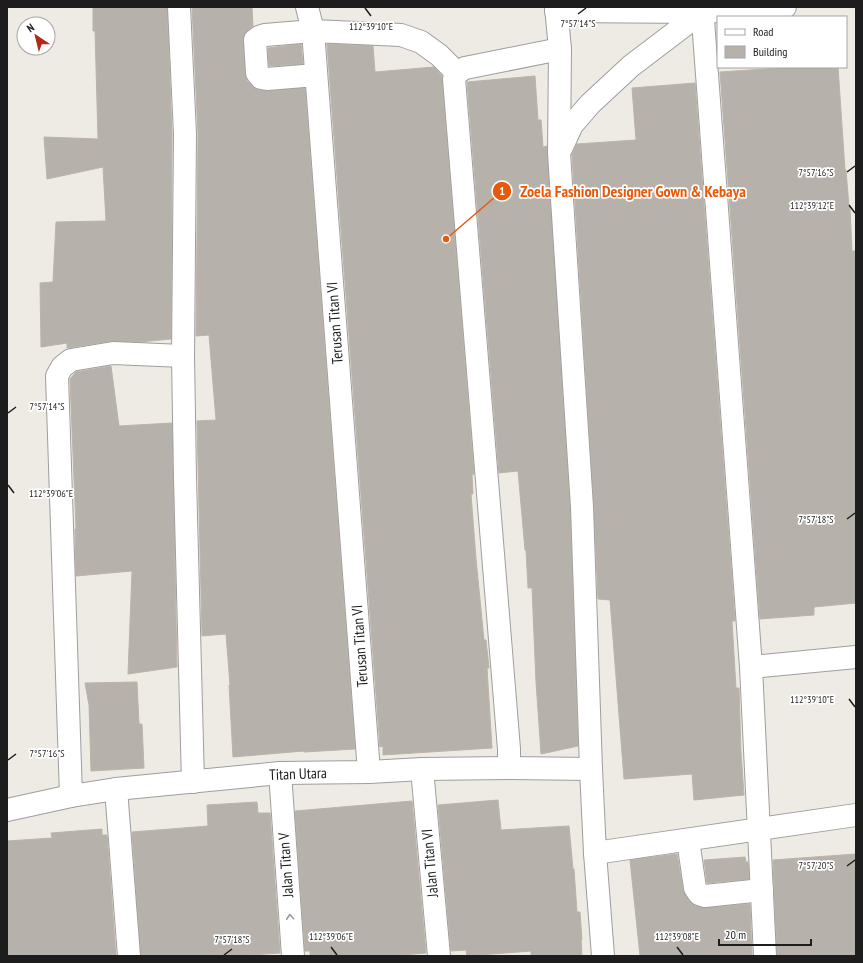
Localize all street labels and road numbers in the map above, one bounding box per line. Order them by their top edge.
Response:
street label: Terusan Titan VI [322,281,347,365]
street label: Terusan Titan VI [347,604,372,688]
street label: Titan Utara [269,763,327,784]
street label: Jalan Titan VI [417,828,442,899]
street label: Jalan Titan V [274,832,297,899]

